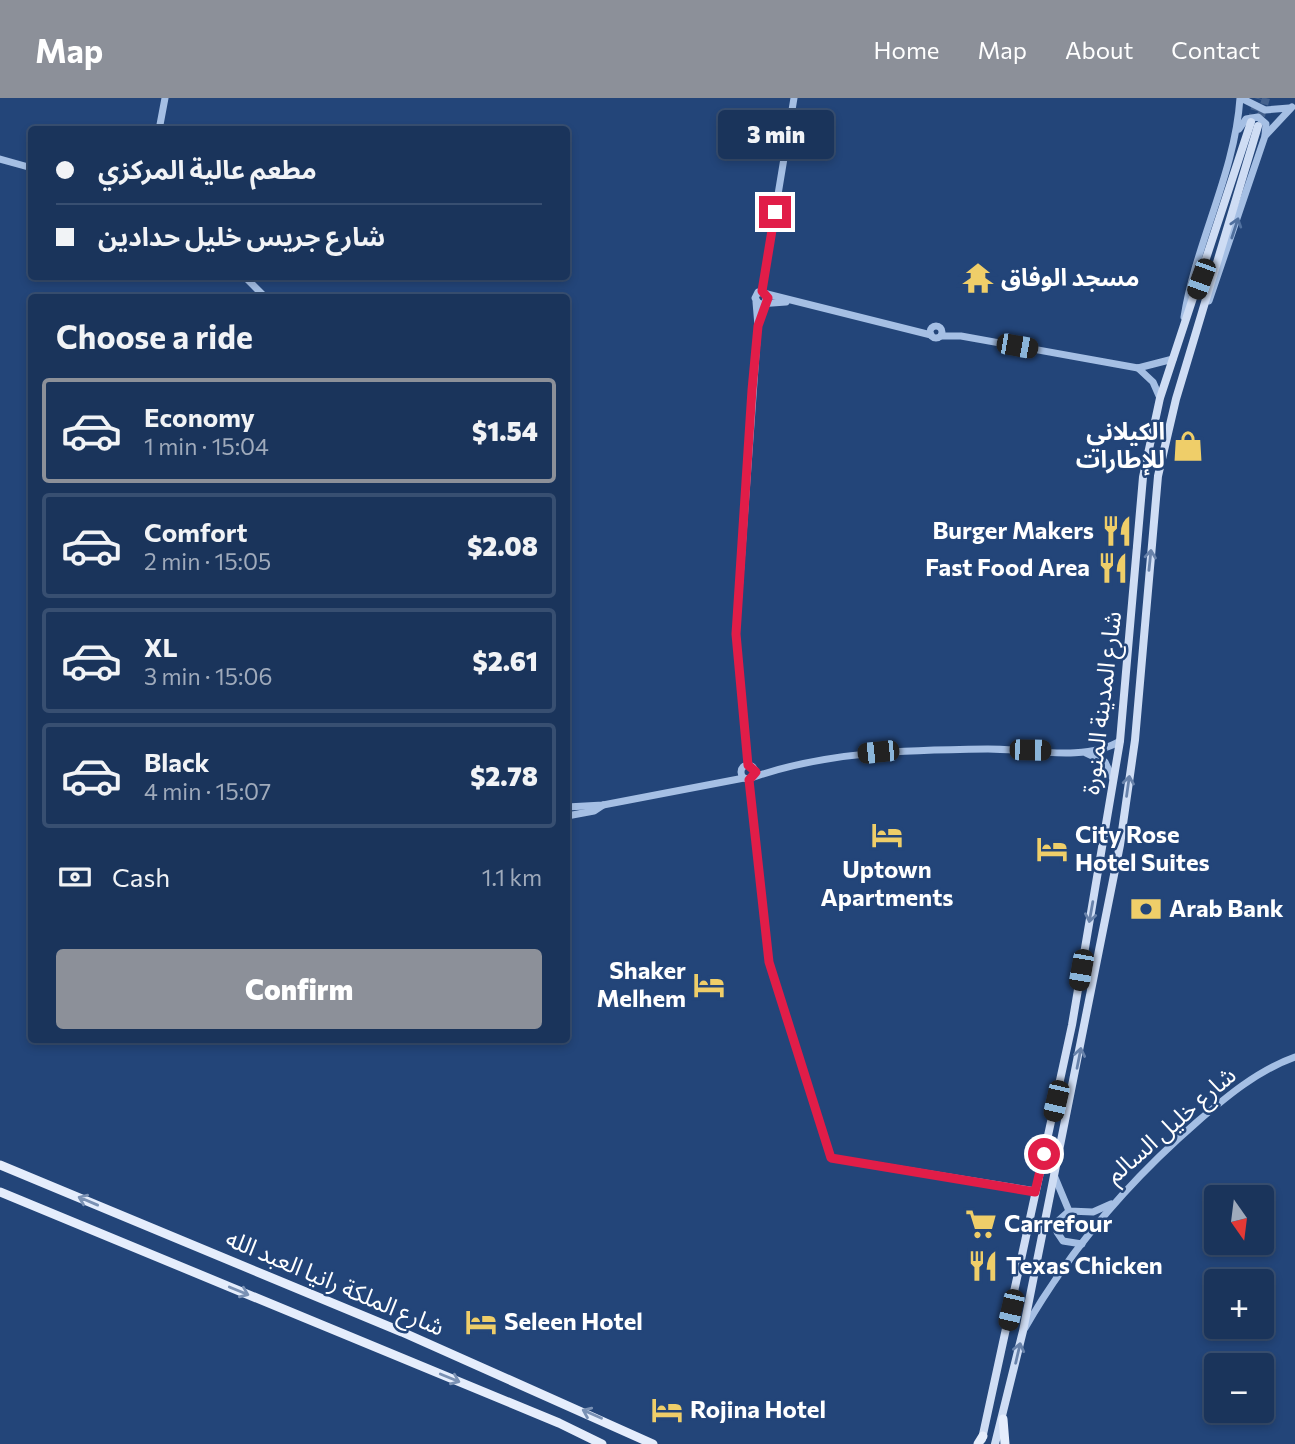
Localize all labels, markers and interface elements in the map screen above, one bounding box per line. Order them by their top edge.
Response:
text: Map [35,29,103,70]
text: Home [874,35,940,64]
text: Map [978,35,1027,64]
text: About [1065,35,1133,64]
text: Contact [1171,35,1260,64]
callout: 3 min [717,110,833,159]
text: 3 min [747,120,805,148]
text: مطعم عالية المركزي [98,153,317,184]
route end [759,196,791,228]
one-way arrow [1229,217,1242,239]
text: شارع جريس خليل حدادين [98,220,385,251]
car [1184,256,1219,302]
temple icon: مسجد الوفاق [961,261,995,295]
place label: مسجد الوفاق [1001,262,1139,292]
text: Choose a ride [56,316,253,356]
car [995,332,1040,360]
icon: car [60,399,123,462]
text: Economy [144,401,255,432]
text: $1.54 [472,415,538,446]
place label: الكيلاني للإطارات [1076,416,1165,476]
shop icon: الكيلاني للإطارات [1171,429,1205,463]
text: 1 min · 15:04 [144,432,269,460]
icon: car [60,514,123,577]
restaurant icon: Burger Makers [1100,514,1134,548]
place label: Burger Makers [932,515,1094,544]
text: Comfort [144,516,247,547]
text: $2.08 [467,530,538,561]
text: 2 min · 15:05 [144,547,271,575]
one-way arrow [1144,549,1157,571]
restaurant icon: Fast Food Area [1096,551,1130,585]
place label: Fast Food Area [925,552,1090,581]
street label: شارع المدينة المنورة [1075,609,1130,797]
icon: car [60,629,123,692]
text: XL [144,631,178,662]
text: $2.61 [473,645,538,676]
text: 3 min · 15:06 [144,662,272,690]
car [857,739,900,765]
car [1009,739,1052,761]
icon: car [60,744,123,807]
text: Black [144,746,210,777]
text: $2.78 [470,760,538,791]
one-way arrow [1121,775,1134,798]
text: 4 min · 15:07 [144,777,271,805]
hotel icon: Uptown Apartments [870,818,904,852]
place label: City Rose Hotel Suites [1075,819,1210,876]
hotel icon: City Rose Hotel Suites [1035,832,1069,866]
place label: Uptown Apartments [821,854,953,911]
icon: cash [56,858,94,896]
text: Cash [112,861,170,892]
text: 1.1 km [482,863,542,891]
bank icon: Arab Bank [1129,892,1163,926]
place label: Arab Bank [1169,893,1284,922]
one-way arrow [1084,900,1097,922]
car [1068,947,1095,993]
button: Confirm [56,949,542,1029]
place label: Shaker Melhem [596,955,686,1012]
hotel icon: Shaker Melhem [692,968,726,1002]
one-way arrow [1072,1047,1086,1070]
street label: شارع خليل السالم [1099,1060,1244,1191]
car [1042,1078,1071,1124]
route start [1028,1138,1060,1170]
north arrow [1204,1185,1274,1255]
map controls [1204,1185,1274,1423]
one-way arrow [77,1194,99,1207]
supermarket icon: Carrefour [964,1207,998,1241]
place label: Carrefour [1004,1208,1113,1237]
street label: شارع الملكة رانيا العبد الله [220,1222,449,1344]
restaurant icon: Texas Chicken [966,1249,1000,1283]
place label: Texas Chicken [1006,1250,1163,1279]
button: + [1204,1269,1274,1339]
one-way arrow [228,1286,250,1299]
car [997,1287,1026,1333]
hotel icon: Seleen Hotel [464,1305,498,1339]
place label: Seleen Hotel [504,1306,643,1335]
one-way arrow [1012,1342,1025,1365]
button: − [1204,1353,1274,1423]
one-way arrow [438,1373,460,1386]
hotel icon: Rojina Hotel [650,1393,684,1427]
place label: Rojina Hotel [690,1394,826,1423]
one-way arrow [581,1407,603,1420]

